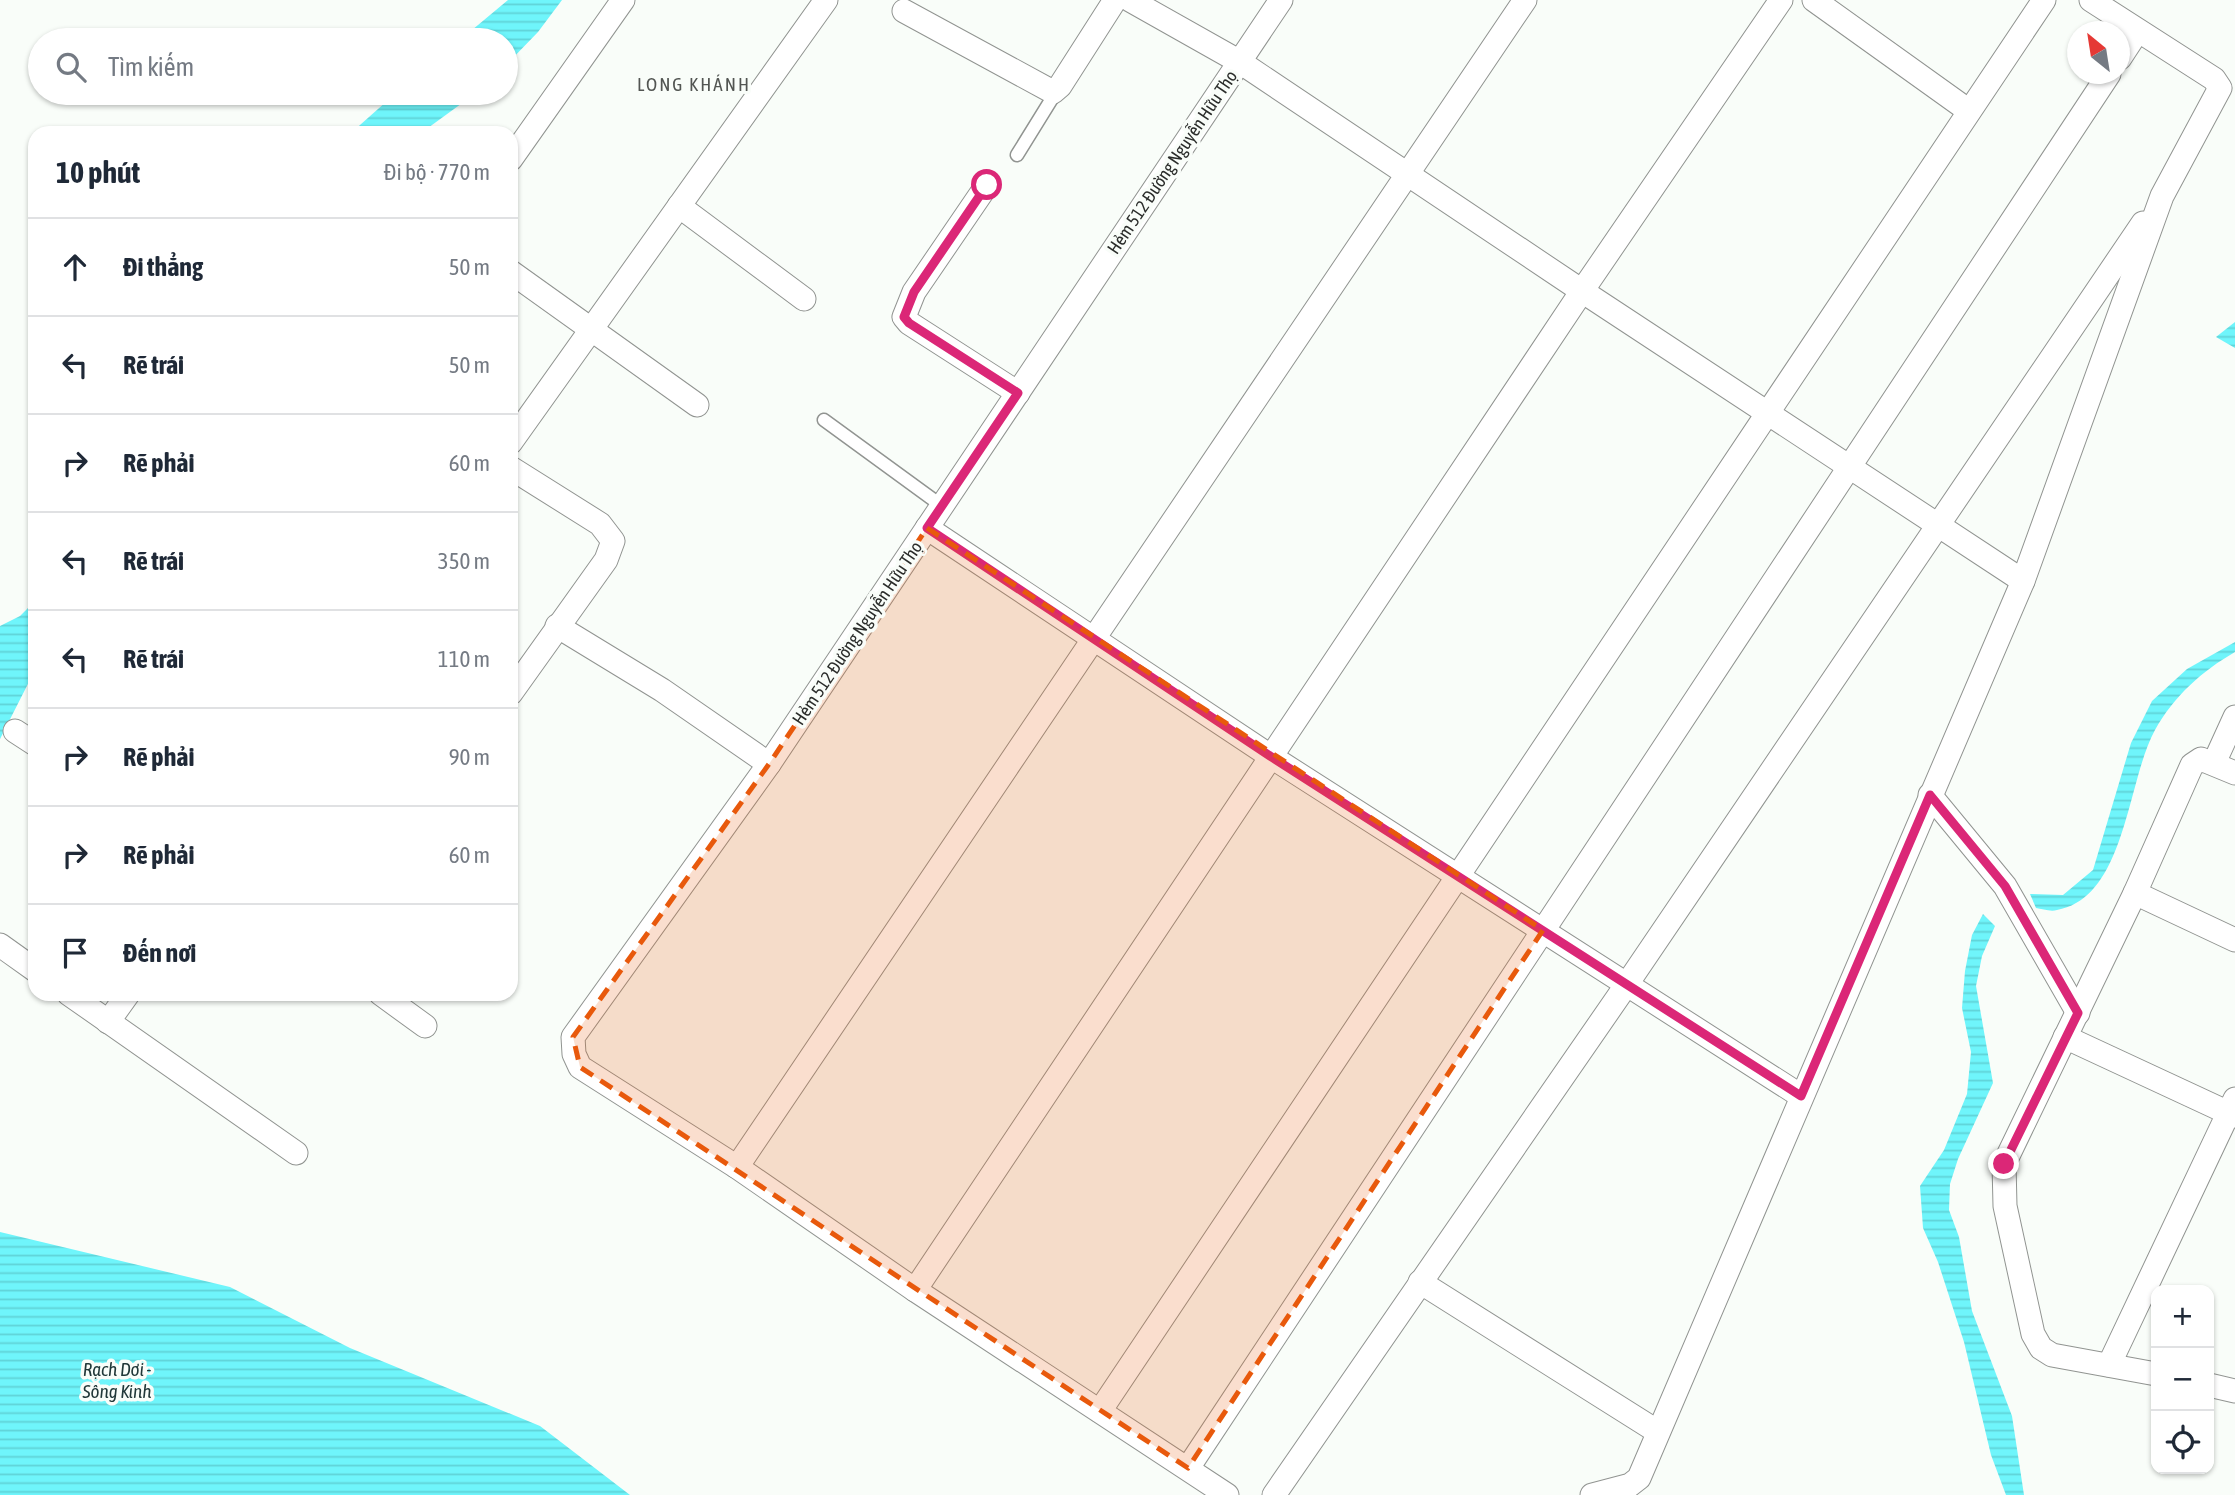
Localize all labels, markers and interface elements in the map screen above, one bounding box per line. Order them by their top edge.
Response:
north arrow [2067,21,2130,84]
search box [28,28,518,105]
icon: search [52,48,90,86]
text: Tìm kiếm [108,52,194,82]
street label: Hẻm 512 Đường Nguyễn Hữu Thọ [1103,66,1241,258]
district label: LONG KHÁNH [637,73,751,95]
text: 10 phút [56,155,140,189]
text: Đi bộ · 770 m [384,159,490,185]
route start [971,169,1002,200]
icon: ahead [56,248,94,286]
text: Đi thẳng [123,252,203,282]
text: 50 m [449,254,490,280]
icon: left [56,346,94,384]
text: Rẽ trái [123,350,184,380]
text: 50 m [449,352,490,378]
icon: right [56,444,94,482]
text: Rẽ phải [123,448,194,478]
text: 60 m [449,450,490,476]
street label: Hẻm 512 Đường Nguyễn Hữu Thọ [788,537,926,729]
icon: left [56,542,94,580]
text: Rẽ trái [123,546,184,576]
text: 350 m [438,548,490,574]
icon: left [56,640,94,678]
text: Rẽ trái [123,644,184,674]
text: 110 m [438,646,490,672]
icon: right [56,738,94,776]
text: Rẽ phải [123,742,194,772]
text: 90 m [449,744,490,770]
icon: right [56,836,94,874]
text: Rẽ phải [123,840,194,870]
text: 60 m [449,842,490,868]
icon: arrive [56,934,94,972]
text: Đến nơi [123,938,196,968]
route end [1988,1148,2019,1179]
map controls [2151,1285,2214,1474]
button: + [2151,1285,2214,1348]
button: − [2151,1348,2214,1411]
water label: Rạch Dơi - Sông Kinh [82,1358,151,1402]
button: locate [2151,1411,2214,1474]

